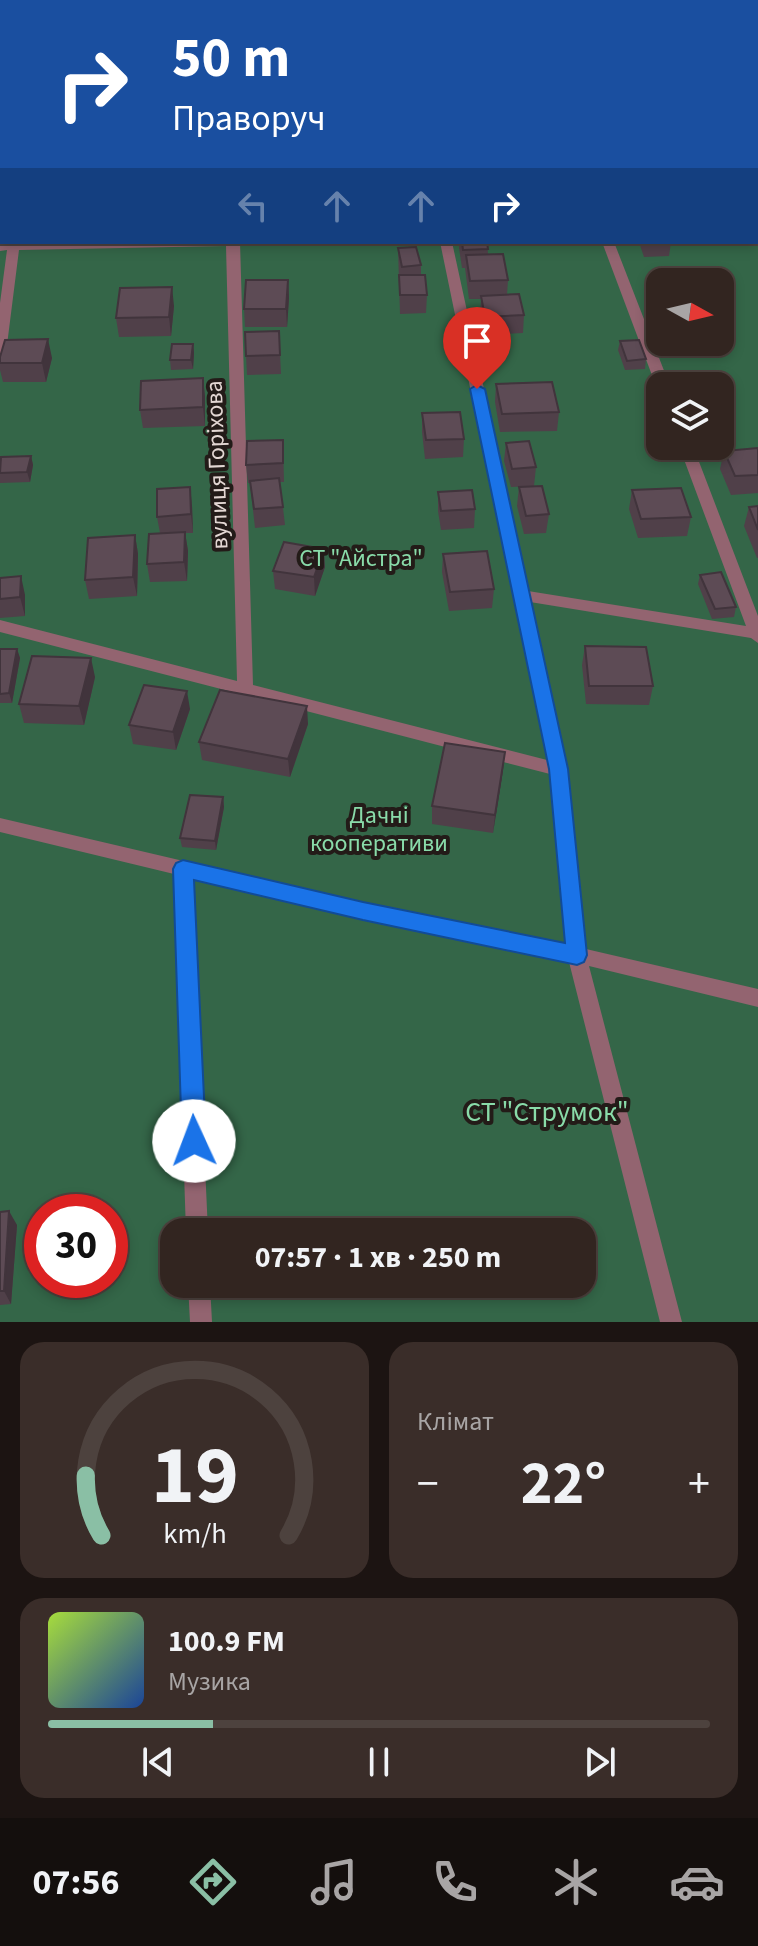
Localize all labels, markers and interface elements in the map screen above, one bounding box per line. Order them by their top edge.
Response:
text: 50 m [172,19,290,98]
icon: right [40,32,144,136]
text: Праворуч [172,93,326,144]
icon: left [231,184,275,228]
icon: ahead [315,184,359,228]
icon: ahead [399,184,443,228]
icon: right [483,184,527,228]
north arrow [646,268,734,356]
map controls [646,268,734,460]
pin [443,307,511,389]
icon: arrive [455,319,499,363]
button: layers [646,372,734,460]
street label: вулиця Горіхова [197,380,237,550]
park label: СТ "Айстра" [299,541,423,576]
park label: Дачні кооперативи [310,798,448,861]
park label: СТ "Струмок" [465,1092,629,1132]
position arrow [152,1099,236,1183]
speed limit sign: 30 [24,1194,128,1298]
text: 07:57 · 1 хв · 250 m [255,1236,501,1279]
text: Клімат [417,1403,494,1440]
text: 19 [151,1417,238,1535]
text: 22° [521,1442,606,1527]
text: − [417,1453,439,1516]
text: + [688,1453,710,1516]
text: km/h [163,1514,226,1554]
text: 100.9 FM [168,1620,285,1663]
text: Музика [168,1663,251,1700]
icon: previous [136,1740,180,1784]
icon: pause [357,1740,401,1784]
icon: next [578,1740,622,1784]
icon: directions [185,1854,241,1910]
icon: music [306,1854,362,1910]
icon: phone [427,1854,483,1910]
icon: climate [548,1854,604,1910]
icon: car [669,1854,725,1910]
text: 07:56 [33,1857,119,1908]

